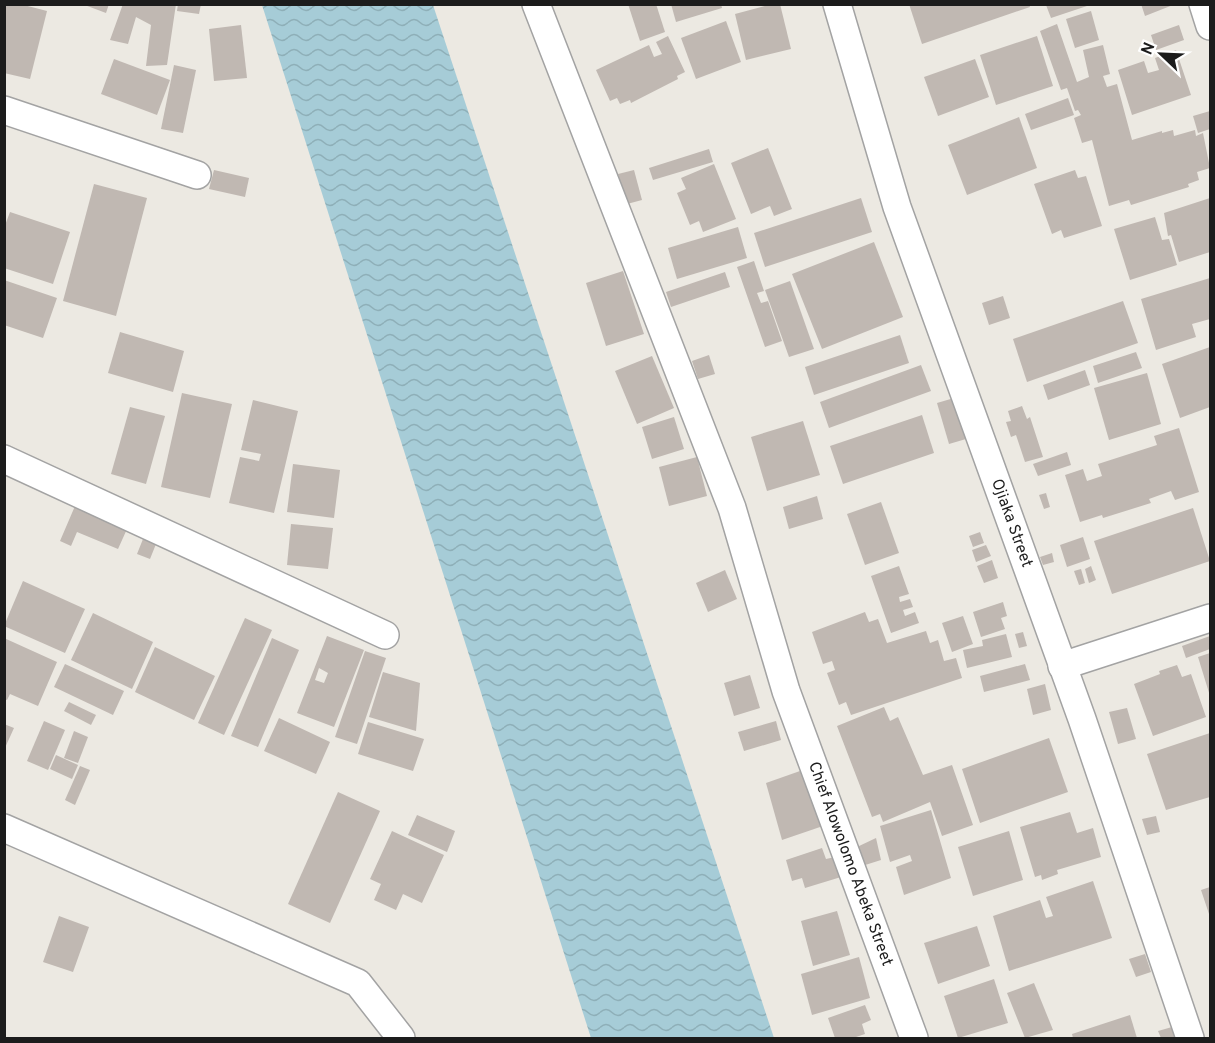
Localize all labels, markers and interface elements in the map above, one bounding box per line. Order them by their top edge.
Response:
north arrow [1131,24,1191,84]
text: N [1138,40,1160,58]
street label: Ojiaka Street [986,476,1036,570]
street label: Chief Alowolomo Abeka Street [803,759,897,969]

